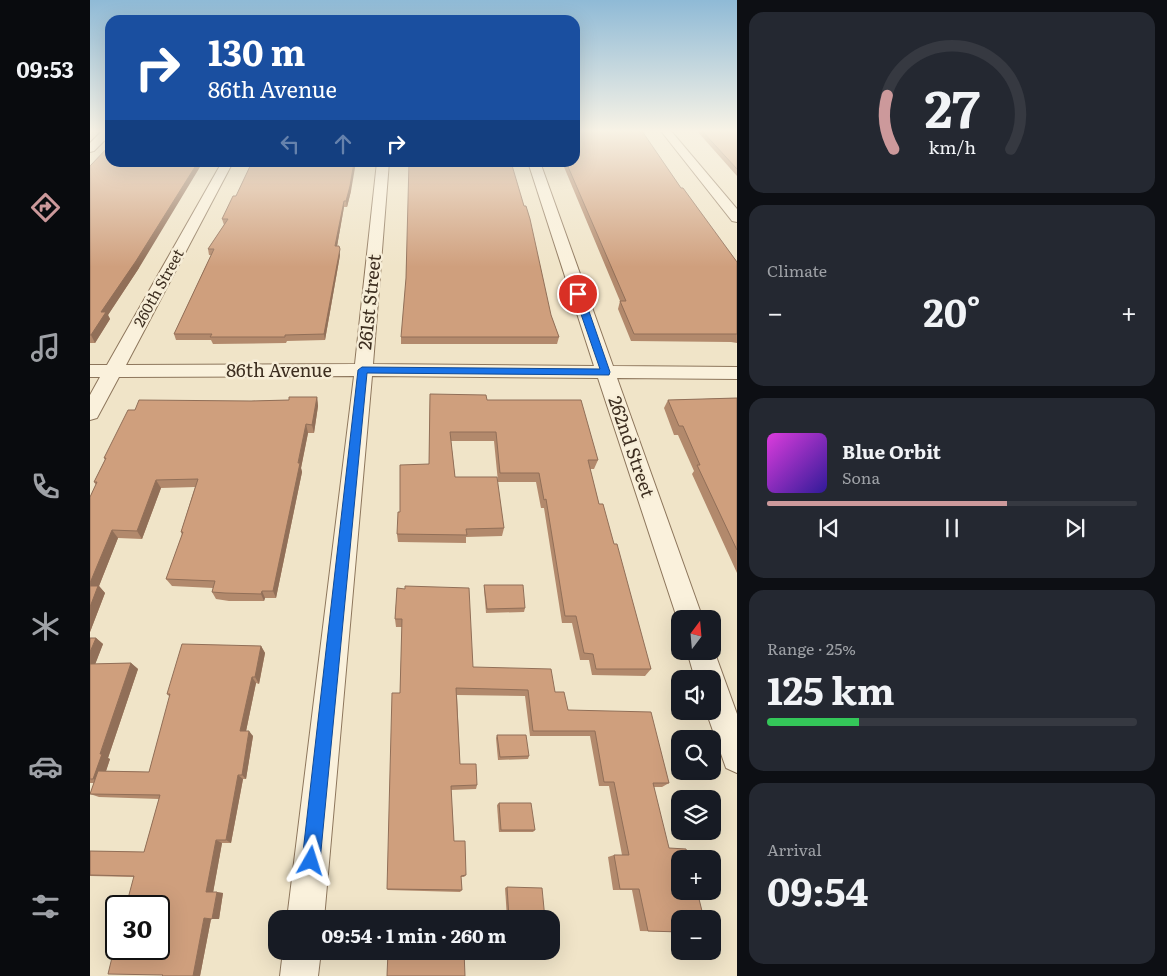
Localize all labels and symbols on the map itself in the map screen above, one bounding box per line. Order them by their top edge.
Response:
street label: 260th Street [127,244,189,331]
street label: 261st Street [350,252,387,351]
pin [557,273,599,315]
street label: 86th Avenue [226,356,332,383]
street label: 262nd Street [602,392,663,502]
north arrow [671,610,721,660]
position arrow [284,834,336,886]
speed limit sign: 30 [105,895,170,960]

